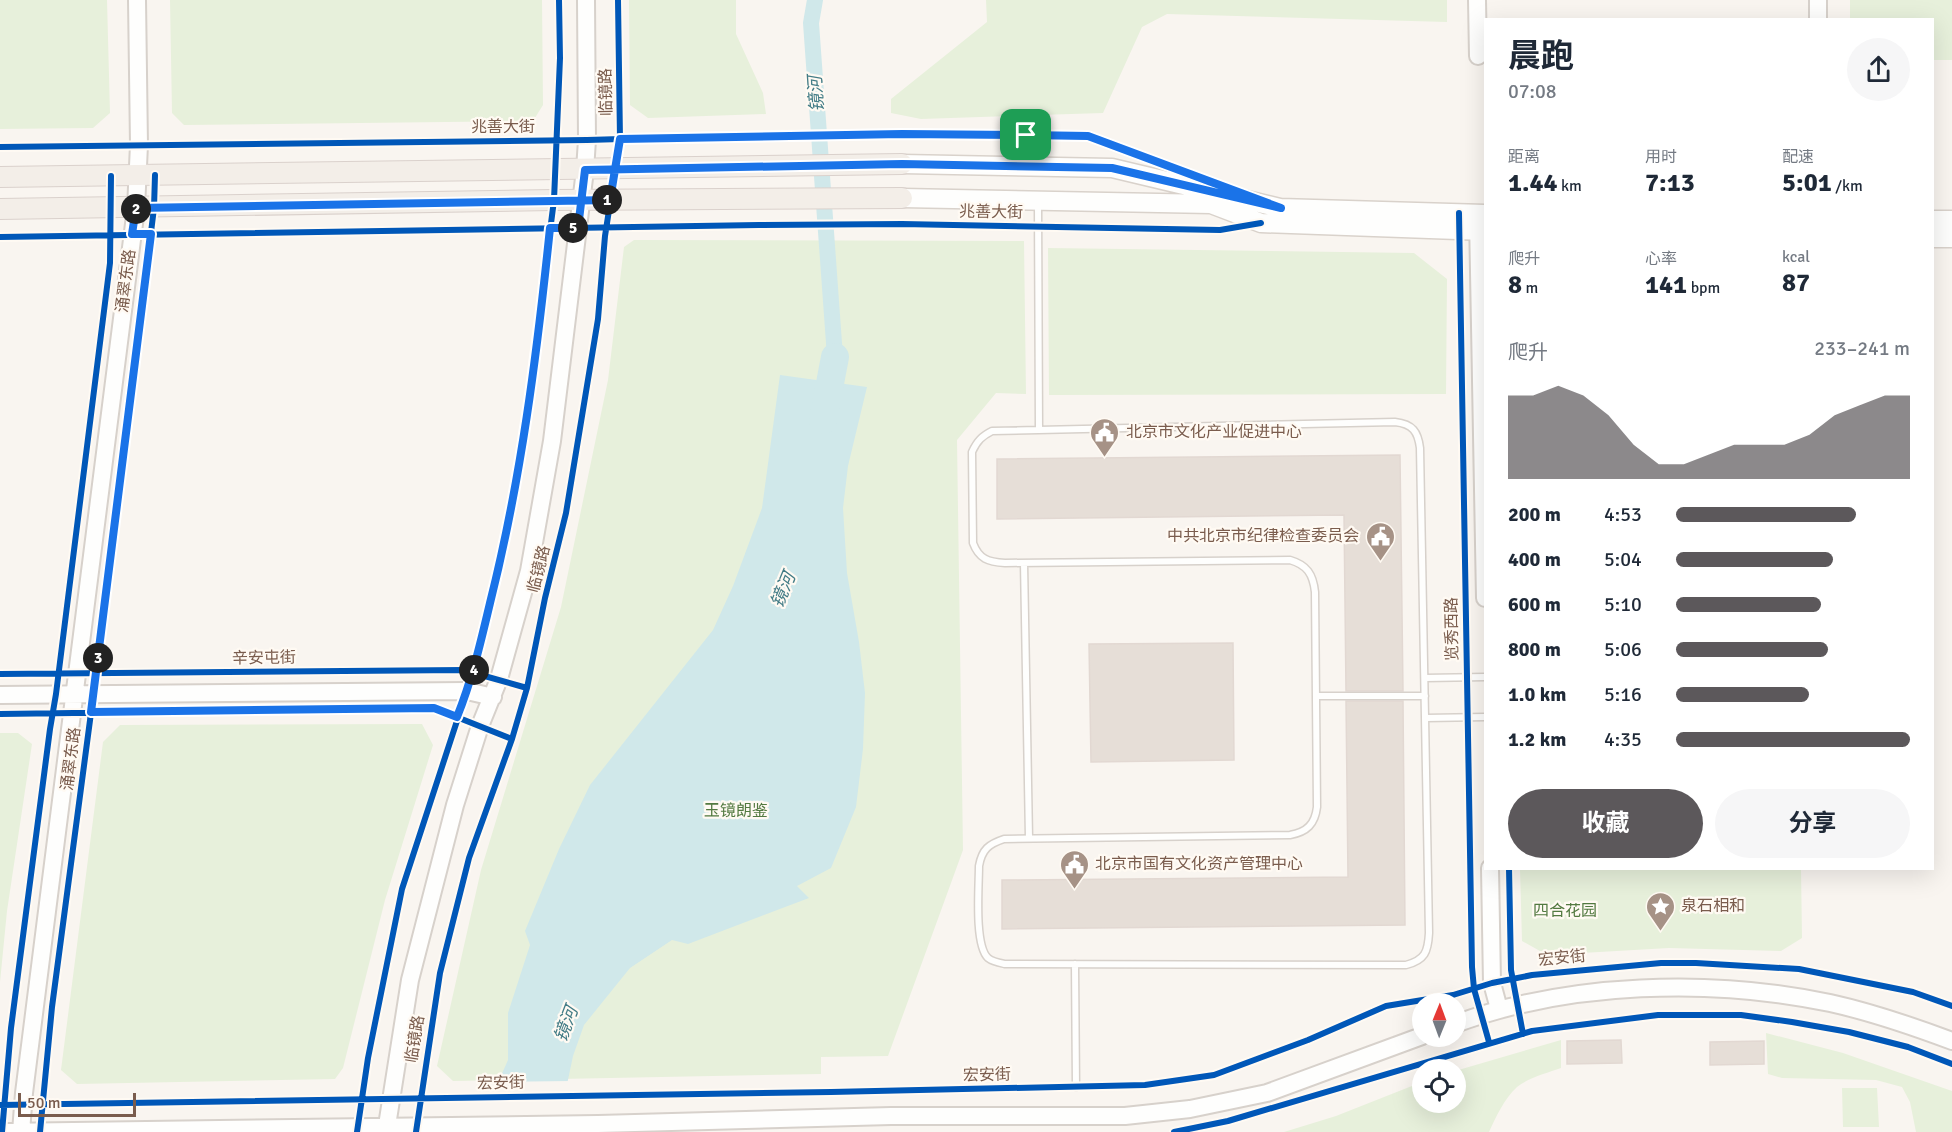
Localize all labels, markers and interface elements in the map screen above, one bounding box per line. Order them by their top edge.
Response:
text: 晨跑 [1508,36,1574,77]
button: share [1847,38,1910,101]
street label: 临镜路 [596,68,616,116]
water label: 镜河 [804,72,828,113]
text: 07:08 [1508,79,1557,104]
pin [1000,109,1051,160]
street label: 兆善大街 [471,117,535,137]
icon: arrive [1009,118,1042,151]
text: 距离 [1508,147,1540,167]
text: 用时 [1645,147,1677,167]
text: 配速 [1782,147,1814,167]
text: 1.44 [1508,167,1558,199]
text: 7:13 [1645,167,1695,199]
text: 5:01 [1782,167,1832,199]
text: km [1558,176,1582,196]
text: /km [1832,176,1863,196]
pin: 1 [592,185,622,215]
text: 1 [603,190,611,210]
pin: 2 [121,194,151,224]
text: 2 [132,199,140,219]
street label: 兆善大街 [959,201,1023,223]
pin: 5 [558,213,588,243]
text: 5 [569,218,577,238]
text: kcal [1782,247,1810,267]
street label: 涌翠东路 [112,248,140,314]
text: 爬升 [1508,249,1540,269]
text: 心率 [1645,249,1677,269]
text: 87 [1782,267,1810,299]
text: 8 [1508,269,1522,301]
text: 141 [1645,269,1687,301]
text: m [1522,278,1538,298]
text: bpm [1687,278,1720,298]
text: 233–241 m [1814,336,1910,361]
text: 爬升 [1508,340,1548,365]
public building icon: 北京市文化产业促进中心 [1089,416,1121,458]
place label: 北京市文化产业促进中心 [1126,422,1302,442]
text: 200 m [1508,502,1561,527]
text: 4:53 [1604,502,1642,527]
public building icon: 中共北京市纪律检查委员会 [1364,520,1396,562]
place label: 中共北京市纪律检查委员会 [1167,526,1359,546]
street label: 临镜路 [523,543,555,595]
text: 400 m [1508,547,1561,572]
text: 5:04 [1604,547,1642,572]
water label: 镜河 [766,566,801,611]
text: 600 m [1508,592,1561,617]
text: 5:10 [1604,592,1642,617]
street label: 览秀西路 [1441,597,1463,661]
text: 800 m [1508,637,1561,662]
text: 5:06 [1604,637,1642,662]
pin: 3 [83,643,113,673]
street label: 辛安屯街 [232,647,296,669]
text: 3 [94,648,102,668]
pin: 4 [459,655,489,685]
text: 4 [470,660,478,680]
text: 1.0 km [1508,682,1566,707]
text: 5:16 [1604,682,1642,707]
street label: 涌翠东路 [57,726,85,792]
text: 1.2 km [1508,727,1566,752]
text: 4:35 [1604,727,1642,752]
button: 收藏 [1508,789,1703,858]
button: 分享 [1715,789,1910,858]
park label: 玉镜朗鉴 [704,801,768,821]
public building icon: 北京市国有文化资产管理中心 [1058,848,1090,890]
place label: 北京市国有文化资产管理中心 [1095,854,1303,874]
place icon: 泉石相和 [1644,890,1676,932]
place label: 泉石相和 [1681,896,1745,916]
park label: 四合花园 [1533,901,1597,921]
street label: 宏安街 [1537,946,1587,970]
north arrow [1412,993,1466,1047]
map controls [1412,993,1466,1113]
water label: 镜河 [549,1000,584,1045]
street label: 临镜路 [401,1014,429,1064]
button: locate [1412,1059,1466,1113]
street label: 宏安街 [963,1065,1011,1085]
street label: 宏安街 [477,1073,525,1093]
scale bar [18,1090,136,1118]
text: 50 m [27,1093,61,1113]

